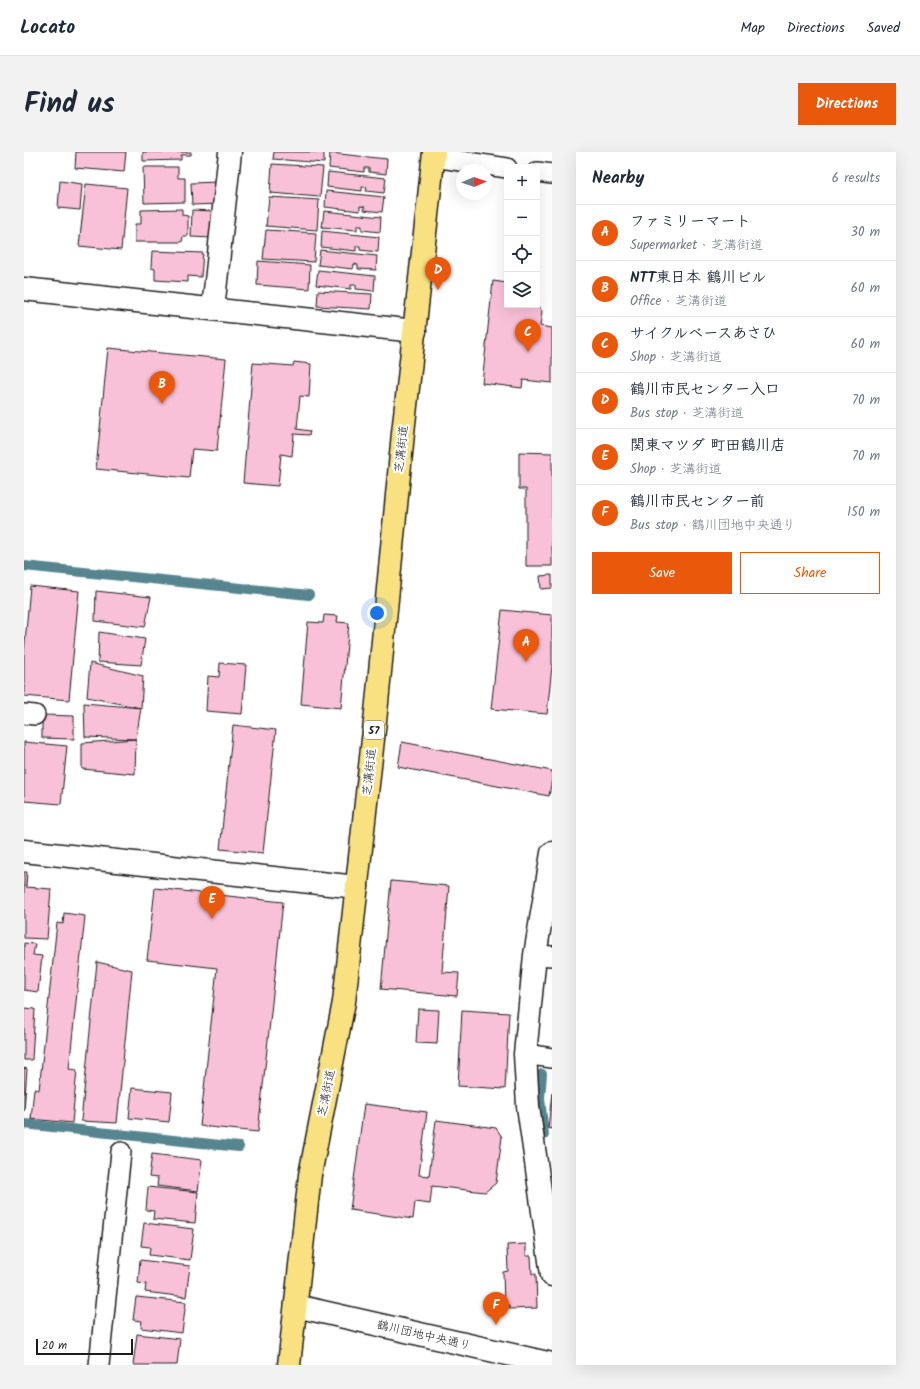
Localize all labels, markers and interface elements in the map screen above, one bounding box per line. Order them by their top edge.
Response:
text: Locato [20,13,75,43]
text: Map [740,17,765,39]
text: Directions [787,17,845,39]
text: Saved [867,17,900,39]
text: Find us [24,82,115,127]
button: Directions [798,83,896,125]
north arrow [456,164,492,200]
map controls [504,164,540,308]
button: + [504,164,540,200]
text: Nearby [592,165,644,192]
text: 6 results [832,168,880,189]
button: − [504,200,540,236]
text: ファミリーマート [630,210,751,234]
text: A [601,222,609,243]
text: 30 m [851,222,880,243]
text: Supermarket · 芝溝街道 [630,235,763,256]
button: locate [504,236,540,272]
pin: D [425,257,451,290]
text: NTT東日本 鶴川ビル [630,266,766,290]
button: layers [504,272,540,308]
text: B [601,278,609,299]
text: 60 m [851,278,880,299]
text: Office · 芝溝街道 [630,291,727,312]
pin: C [515,319,541,352]
text: サイクルベースあさひ [630,322,777,346]
text: C [601,334,609,355]
text: 60 m [851,334,880,355]
text: Shop · 芝溝街道 [630,347,721,368]
pin: B [149,371,175,404]
text: 鶴川市民センター入口 [630,378,780,402]
text: D [601,390,609,411]
text: 70 m [852,390,880,411]
text: Bus stop · 芝溝街道 [630,403,743,424]
street label: 芝溝街道 [390,424,413,474]
text: 関東マツダ 町田鶴川店 [630,434,786,458]
text: E [601,446,609,467]
text: 70 m [852,446,880,467]
text: Shop · 芝溝街道 [630,459,721,480]
text: 鶴川市民センター前 [630,490,765,514]
text: F [601,502,609,523]
text: 150 m [847,502,880,523]
text: Bus stop · 鶴川団地中央通り [630,515,795,536]
button: Save [592,552,732,594]
button: Share [740,552,880,594]
your location [367,603,387,623]
pin: A [513,629,539,662]
road number: 57 [364,721,384,739]
street label: 芝溝街道 [358,747,381,797]
pin: E [199,886,225,919]
street label: 芝溝街道 [313,1068,340,1118]
pin: F [483,1292,509,1325]
street label: 鶴川団地中央通り [375,1315,473,1356]
scale bar [36,1337,133,1356]
text: 20 m [42,1337,67,1355]

